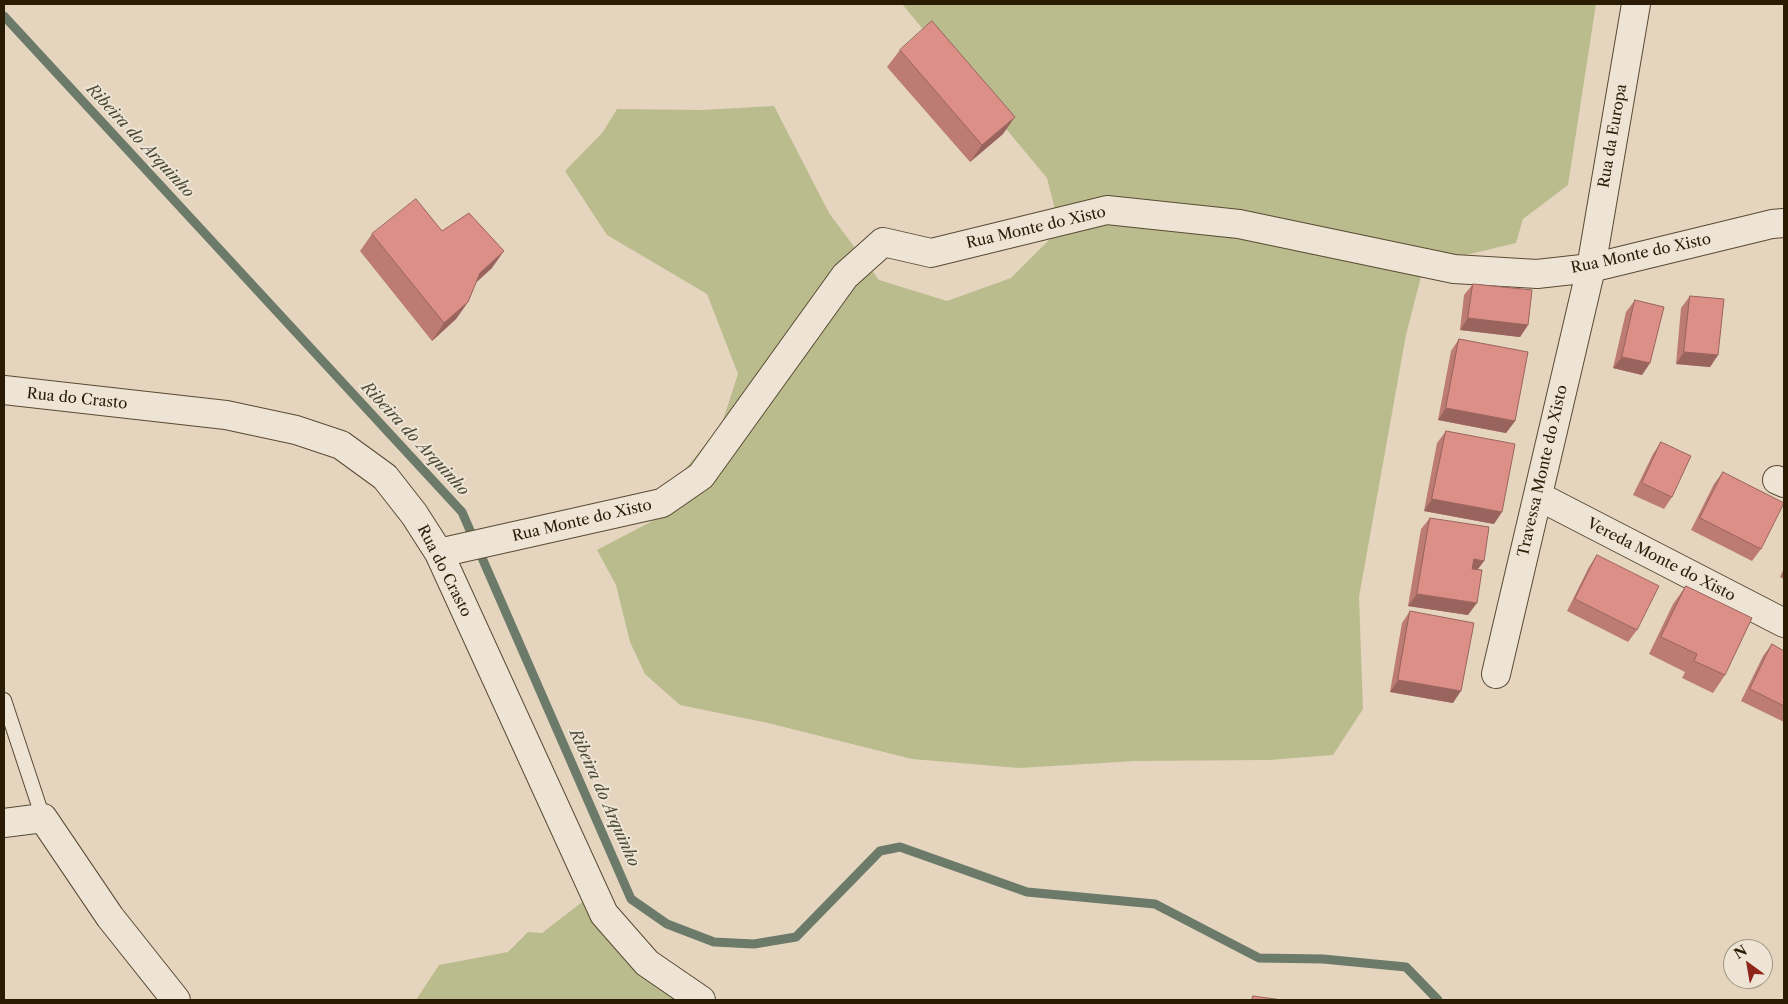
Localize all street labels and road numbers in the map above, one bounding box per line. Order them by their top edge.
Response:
street label: Rua da Europa [1595,83,1631,189]
street label: Rua Monte do Xisto [964,203,1108,253]
street label: Rua Monte do Xisto [1569,230,1713,278]
street label: Travessa Monte do Xisto [1514,383,1572,559]
street label: Rua do Crasto [26,385,128,413]
street label: Rua Monte do Xisto [510,496,654,546]
street label: Vereda Monte do Xisto [1584,515,1738,605]
street label: Rua do Crasto [413,522,475,620]

